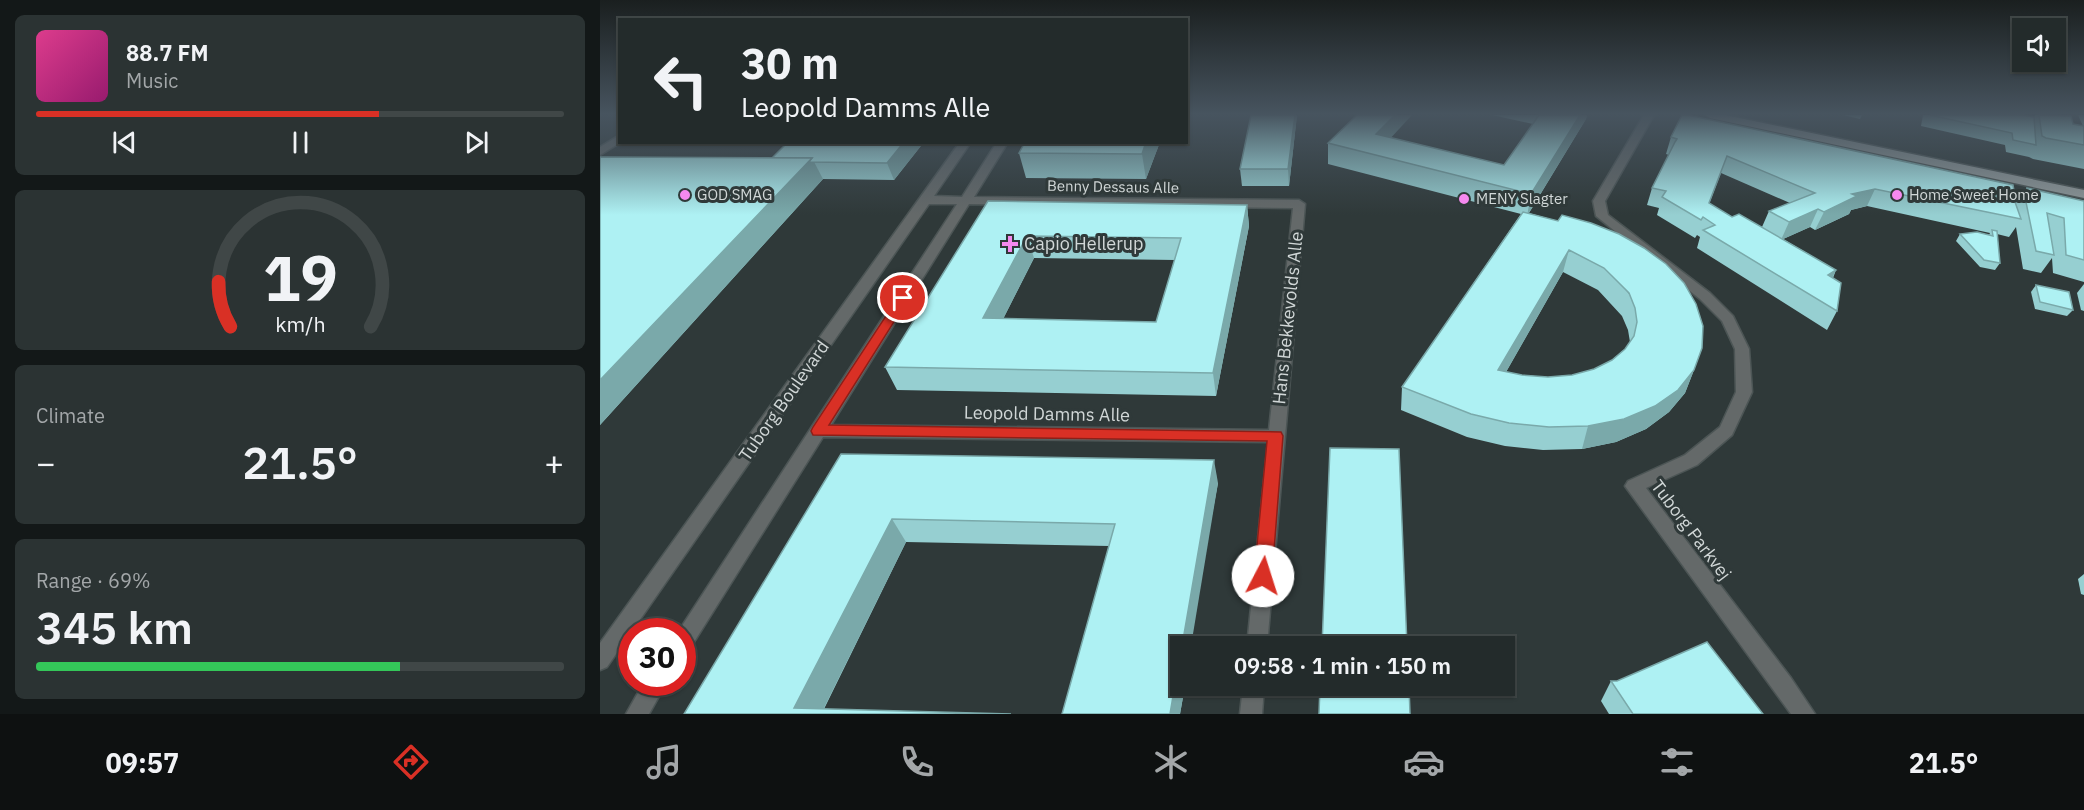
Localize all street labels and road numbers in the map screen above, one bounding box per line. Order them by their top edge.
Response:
street label: Benny Dessaus Alle [1047,176,1179,197]
street label: Hans Bekkevolds Alle [1267,230,1308,406]
street label: Tuborg Boulevard [733,336,834,465]
street label: Leopold Damms Alle [964,401,1130,426]
street label: Tuborg Parkvej [1646,475,1736,584]

